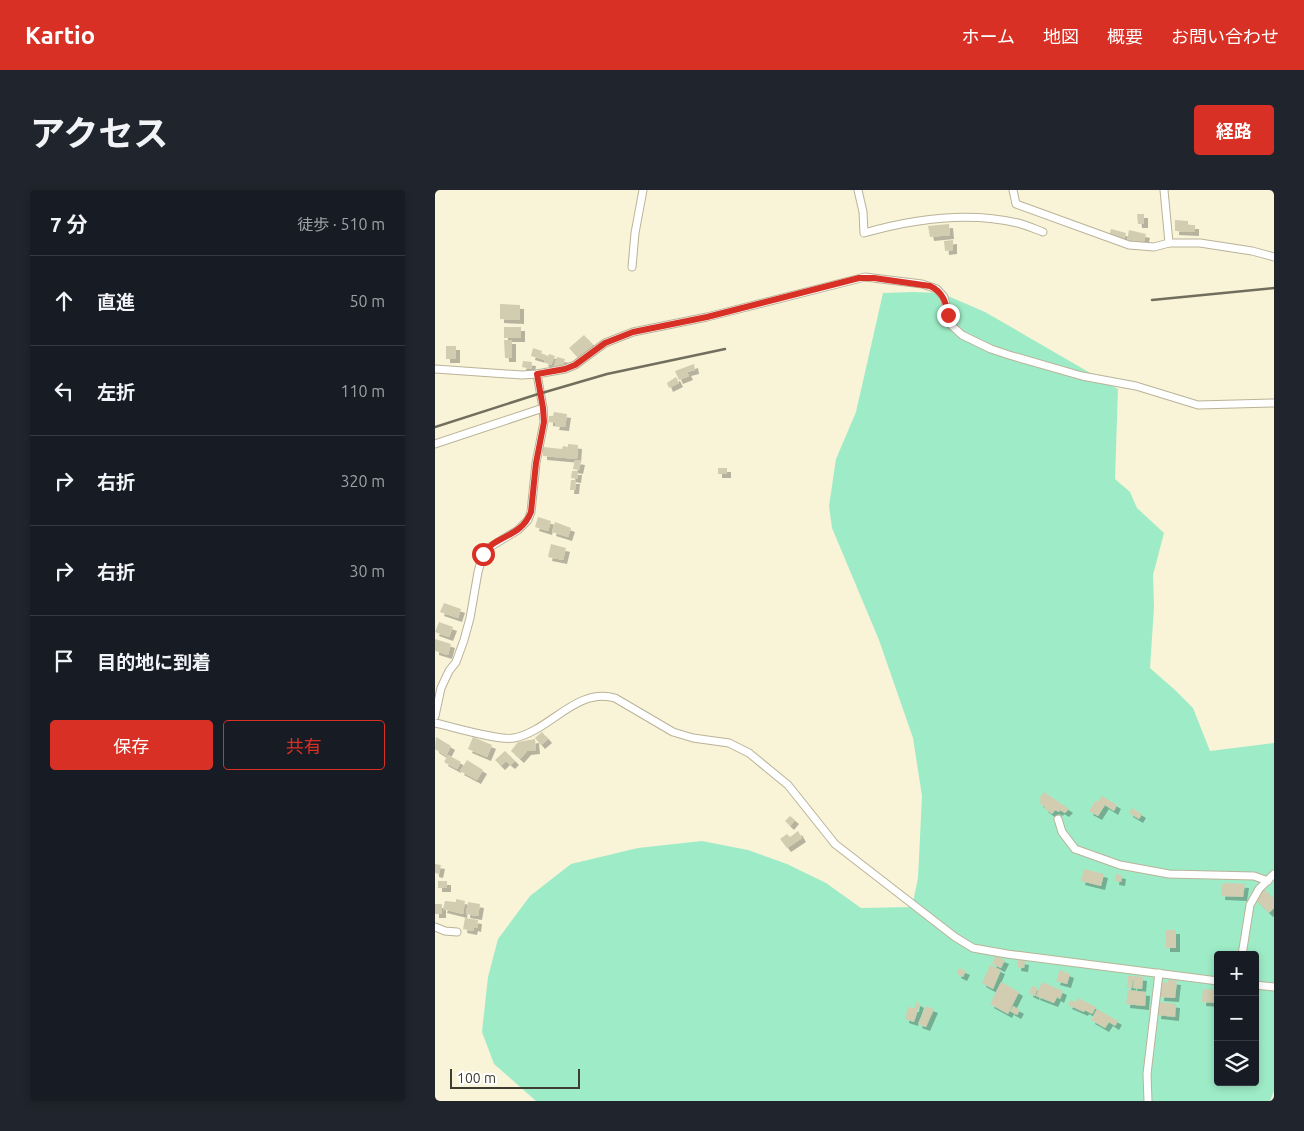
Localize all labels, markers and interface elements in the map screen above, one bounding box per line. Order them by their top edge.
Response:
text: Kartio [25,22,95,49]
text: ホーム [962,26,1015,46]
text: 地図 [1043,26,1079,46]
text: 概要 [1107,26,1143,46]
text: お問い合わせ [1171,26,1279,46]
button: 経路 [1194,105,1274,155]
text: アクセス [30,113,168,153]
text: 7 分 [50,212,88,236]
text: 徒歩 · 510 m [297,215,385,233]
icon: ahead [50,287,78,315]
text: 直進 [97,291,135,313]
text: 50 m [349,292,385,310]
route end [937,304,960,327]
icon: left [50,377,78,405]
text: 左折 [97,381,135,403]
text: 110 m [340,382,385,400]
icon: right [50,467,78,495]
text: 右折 [97,471,135,493]
text: 320 m [340,472,385,490]
route start [472,543,495,566]
icon: right [50,557,78,585]
text: 右折 [97,561,135,583]
text: 30 m [349,562,385,580]
icon: arrive [50,647,78,675]
text: 目的地に到着 [97,651,211,673]
button: 保存 [50,720,213,770]
button: 共有 [223,720,385,770]
map controls [1214,951,1259,1086]
button: + [1214,951,1259,996]
button: − [1214,996,1259,1041]
button: layers [1214,1041,1259,1086]
scale bar [450,1066,580,1089]
text: 100 m [457,1070,496,1086]

